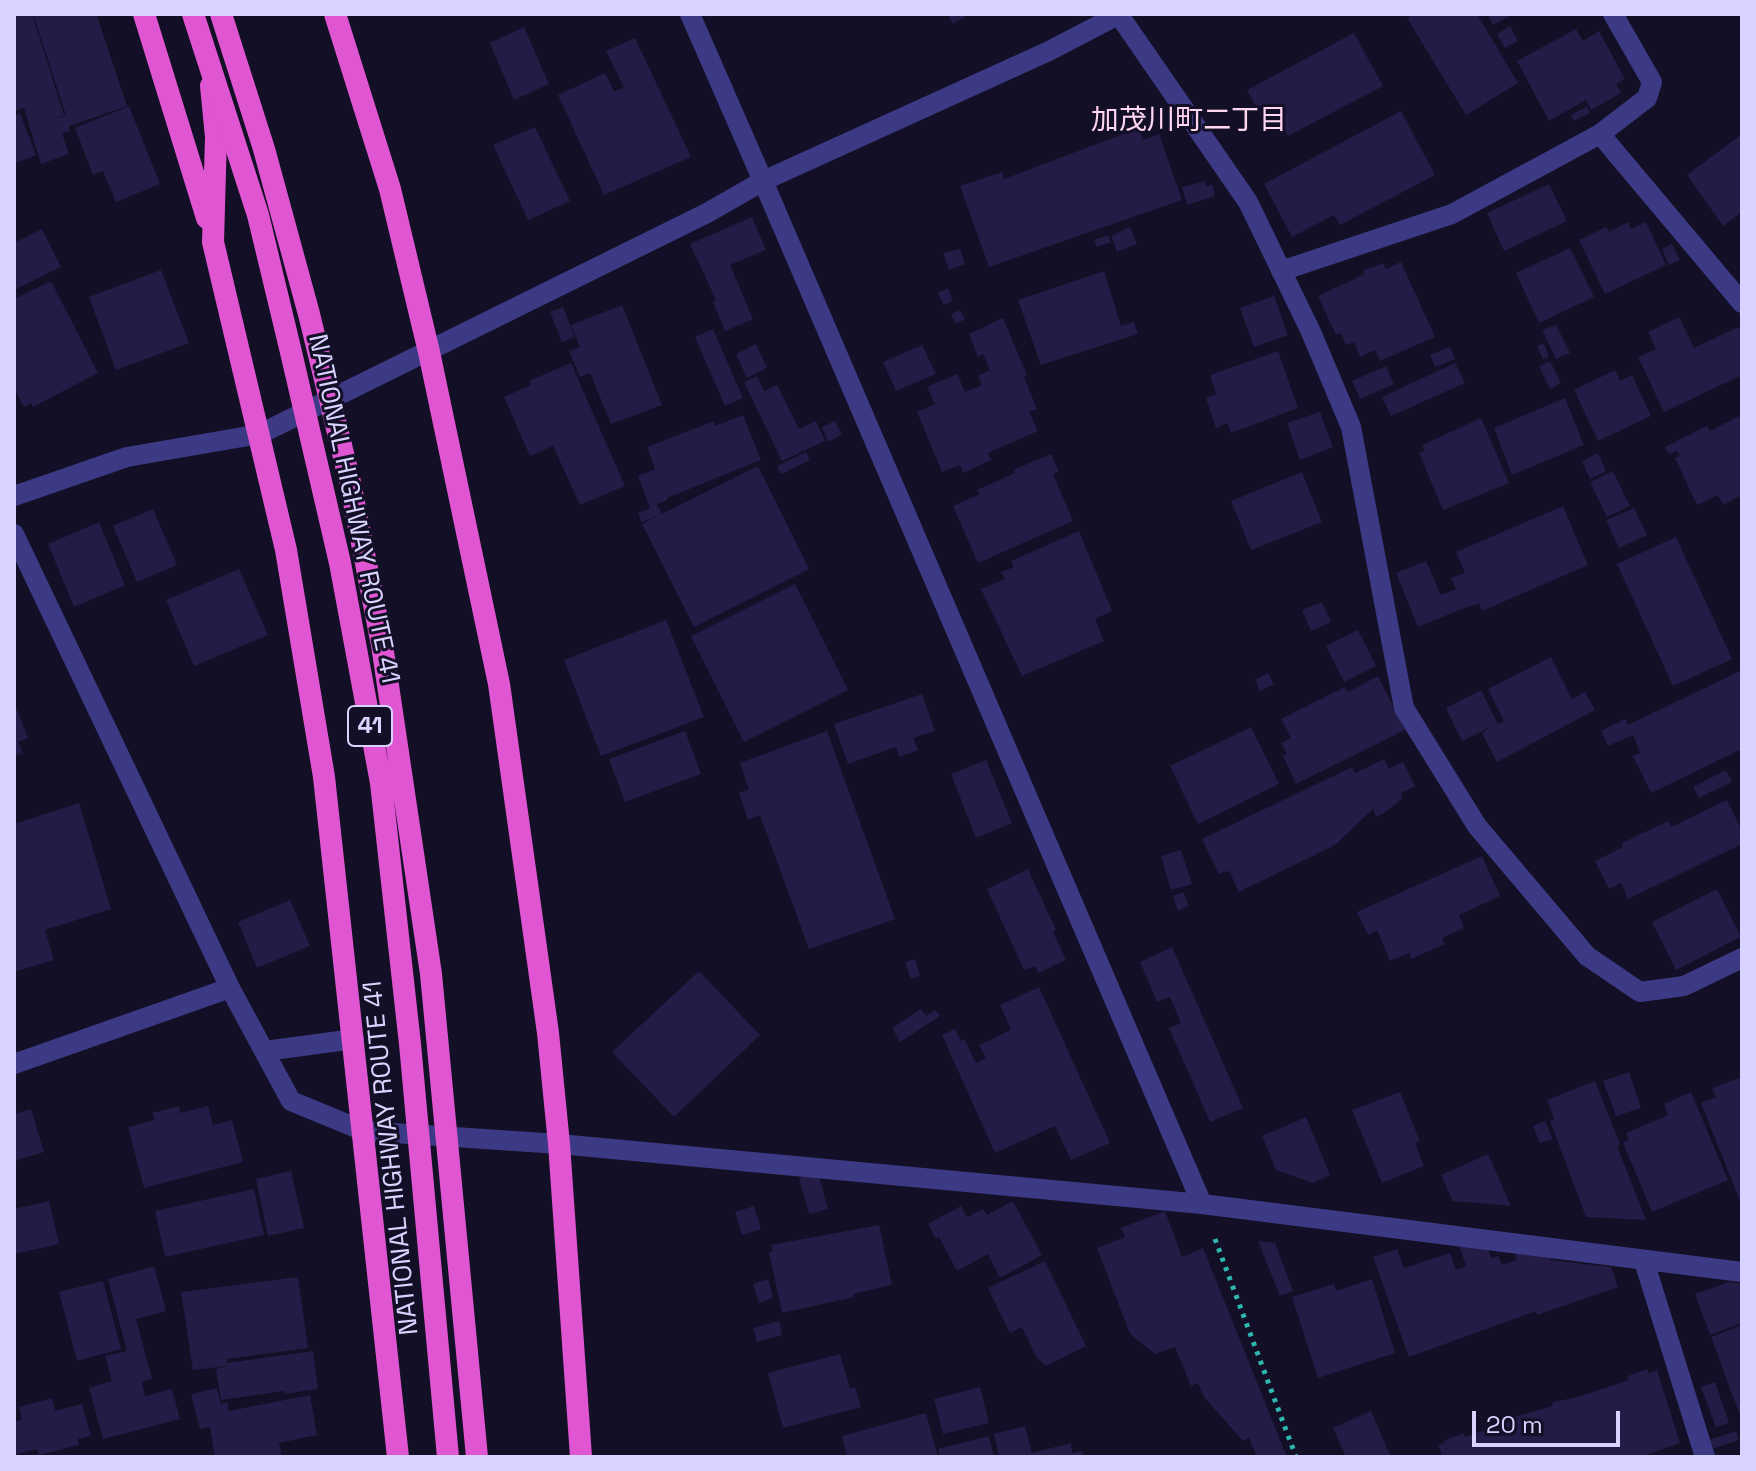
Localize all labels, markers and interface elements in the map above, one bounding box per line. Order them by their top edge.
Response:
district label: 加茂川町二丁目 [1091,104,1287,138]
street label: NATIONAL HIGHWAY ROUTE 41 [301,332,405,686]
road number: 41 [348,706,392,746]
street label: NATIONAL HIGHWAY ROUTE 41 [358,979,426,1337]
scale bar [1476,1395,1624,1445]
text: 20 m [1486,1409,1543,1440]

